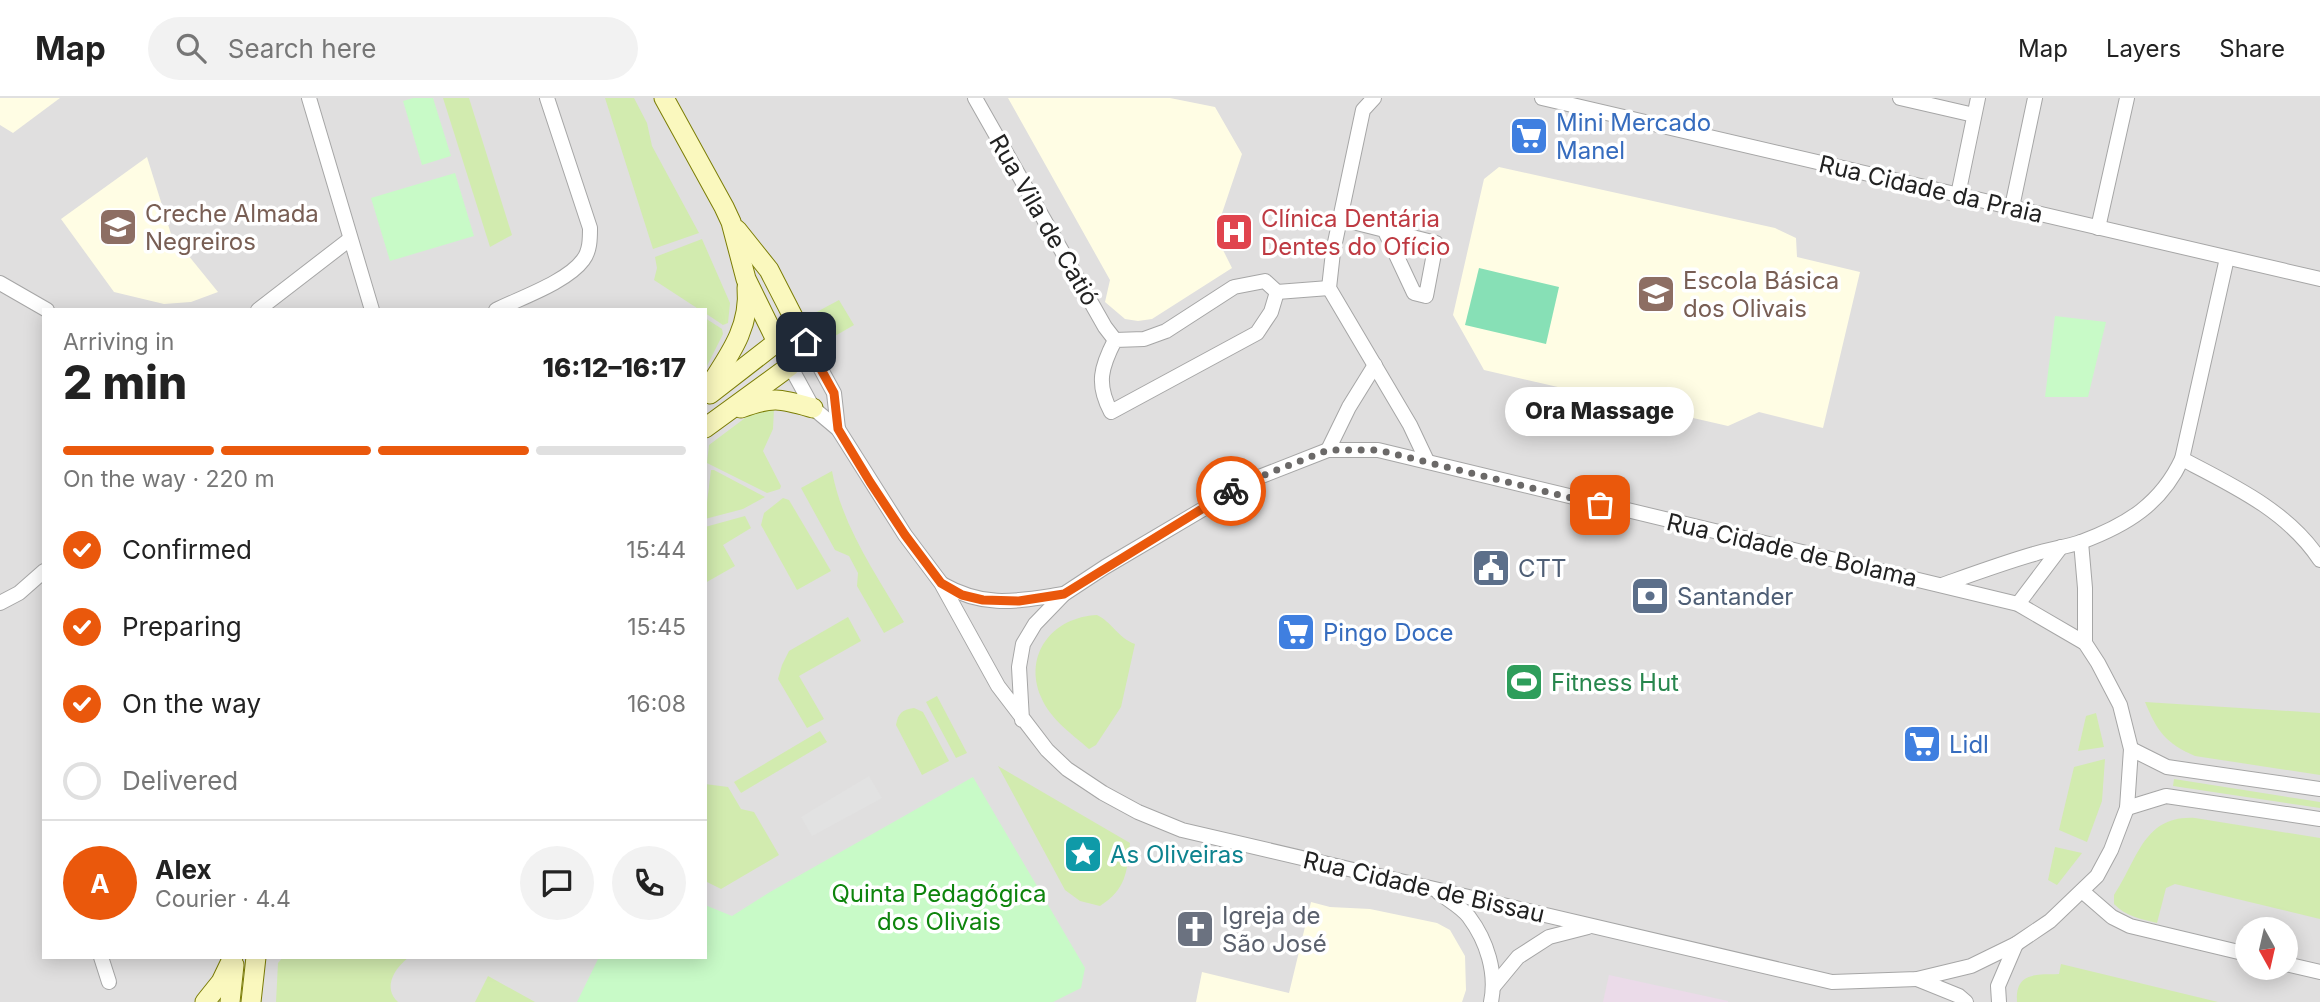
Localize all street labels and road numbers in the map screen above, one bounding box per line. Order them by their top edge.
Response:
street label: Rua Vila de Catió [983,129,1105,311]
street label: Rua Cidade da Praia [1816,149,2046,229]
street label: Rua Cidade de Bolama [1664,507,1920,593]
street label: Rua Cidade de Bissau [1301,845,1547,929]

